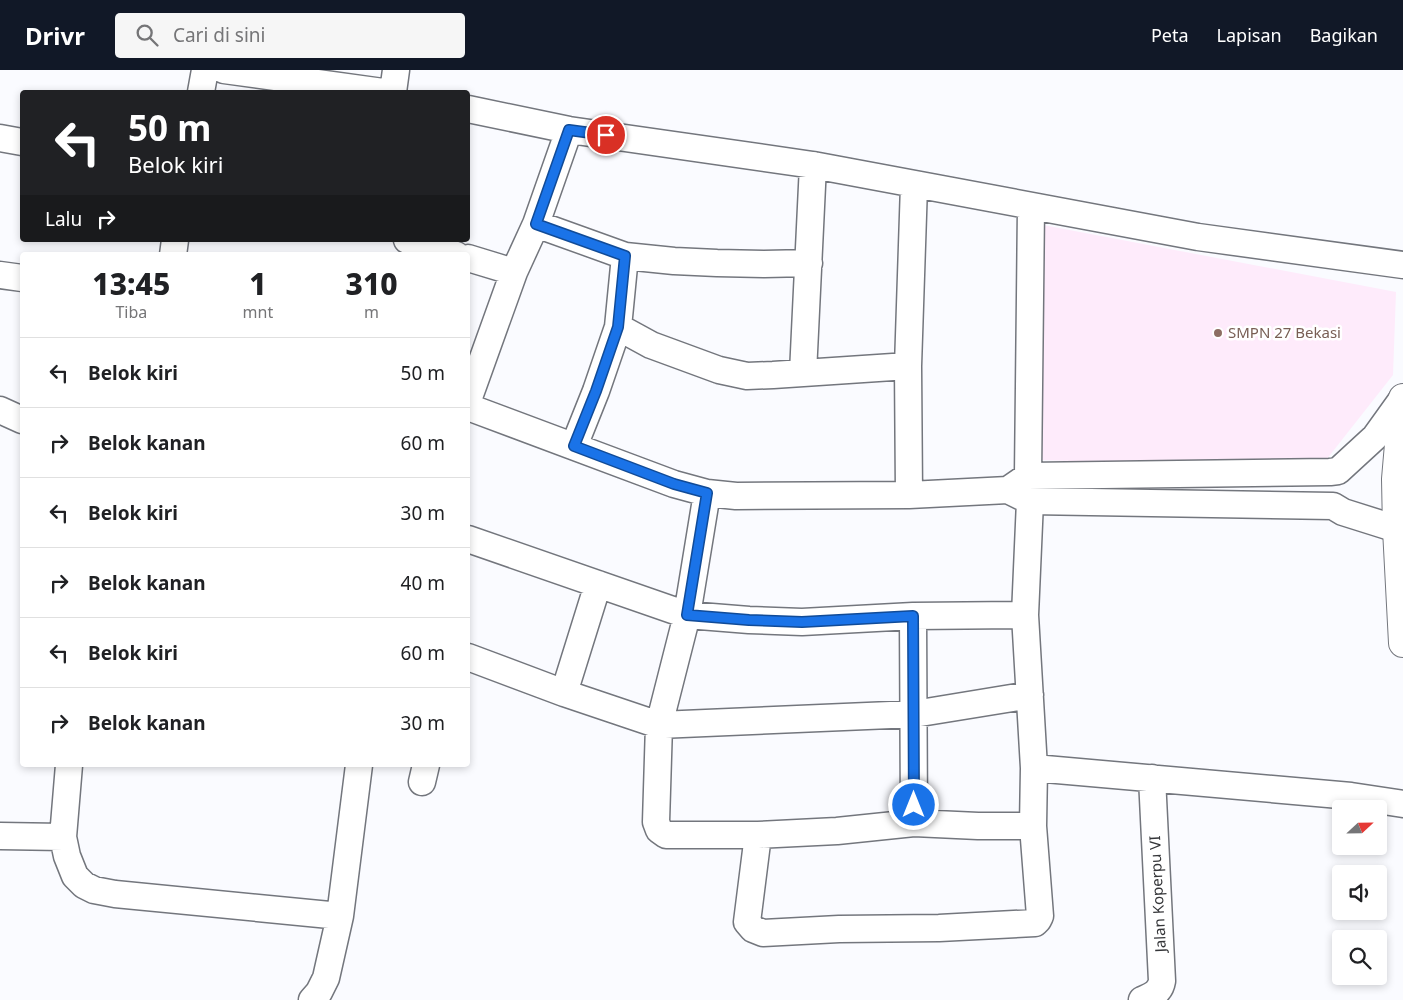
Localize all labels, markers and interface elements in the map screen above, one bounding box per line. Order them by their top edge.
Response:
search box [115,13,465,58]
text: Drivr [25,19,85,52]
icon: search [133,21,161,49]
text: Cari di sini [173,22,265,48]
text: Peta [1151,23,1189,47]
text: Lapisan [1217,23,1282,47]
text: Bagikan [1310,23,1378,47]
text: 50 m [128,104,211,151]
icon: left [45,110,110,175]
pin [585,114,627,156]
icon: arrive [592,121,620,149]
text: Belok kiri [128,149,223,179]
icon: right [92,205,120,233]
text: Lalu [45,206,82,232]
text: 13:45 [92,263,170,304]
text: 1 [249,263,267,304]
text: 310 [346,263,398,304]
text: Tiba [115,301,147,323]
text: mnt [243,301,273,323]
text: m [364,301,379,323]
place label: SMPN 27 Bekasi [1228,322,1341,342]
marker: SMPN 27 Bekasi [1212,327,1224,339]
icon: left [45,359,73,387]
text: Belok kiri [88,360,178,386]
text: 50 m [401,360,445,386]
icon: right [45,429,73,457]
text: Belok kanan [88,430,205,456]
text: 60 m [401,430,445,456]
icon: left [45,499,73,527]
text: Belok kiri [88,500,178,526]
text: 30 m [401,500,445,526]
icon: right [45,569,73,597]
text: Belok kanan [88,570,205,596]
text: 40 m [401,570,445,596]
icon: left [45,639,73,667]
text: Belok kiri [88,640,178,666]
text: 60 m [401,640,445,666]
icon: right [45,709,73,737]
text: Belok kanan [88,710,205,736]
text: 30 m [401,710,445,736]
position arrow [887,778,939,830]
north arrow [1332,800,1388,855]
map controls [1332,800,1387,985]
street label: Jalan Koperpu VI [1144,835,1170,955]
button: sound [1332,865,1387,920]
button: search [1332,930,1387,985]

